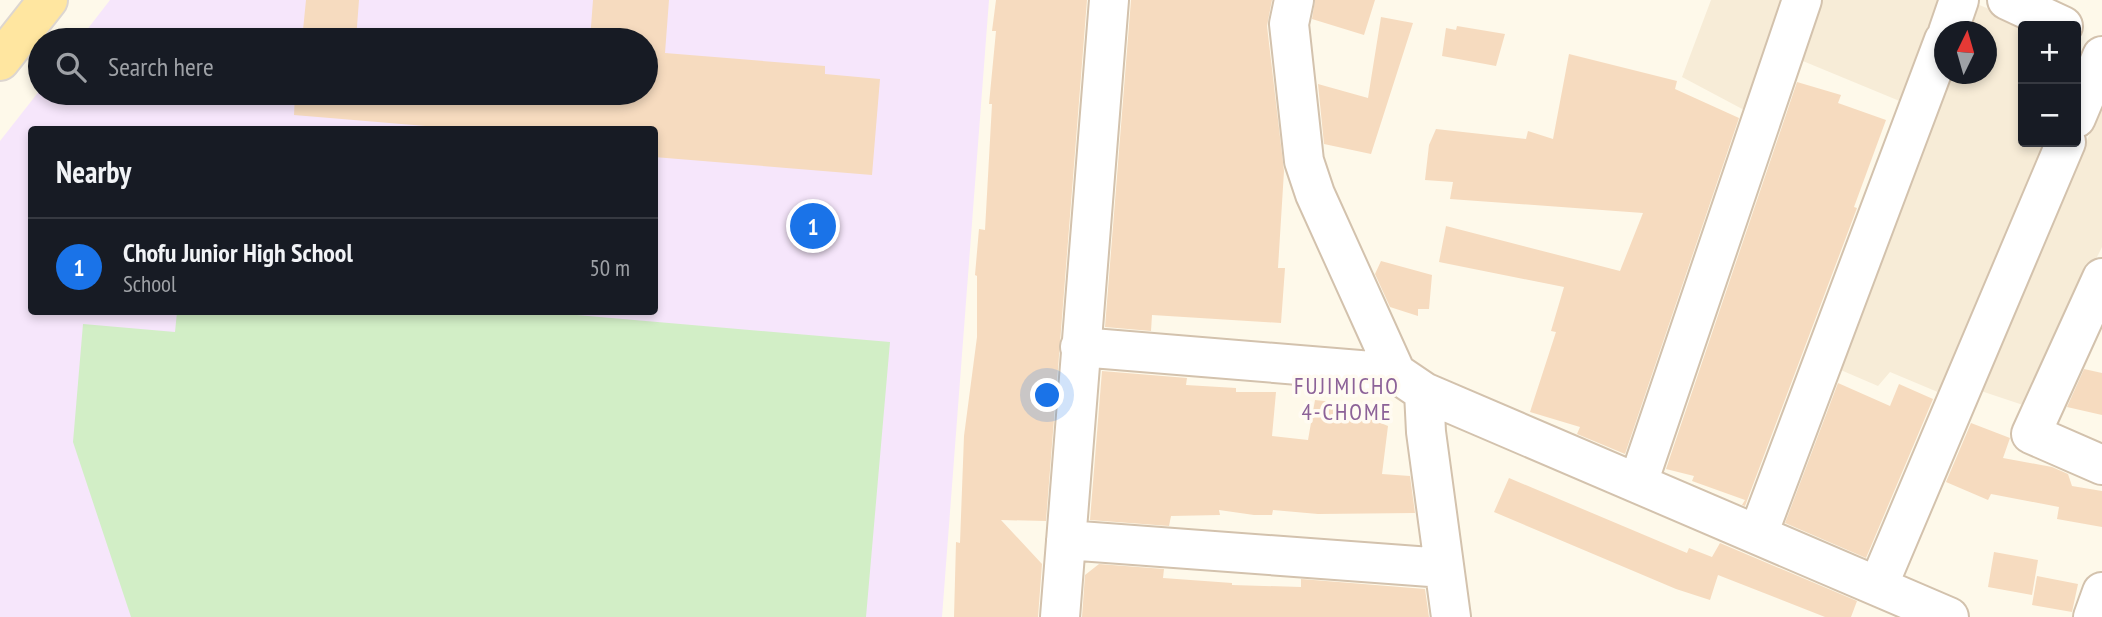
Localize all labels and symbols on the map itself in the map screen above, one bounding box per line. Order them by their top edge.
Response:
north arrow [1934,21,1997,84]
pin: 1 [790,200,836,252]
district label: FUJIMICHO 4-CHOME [1294,371,1400,426]
your location [1030,378,1064,412]

